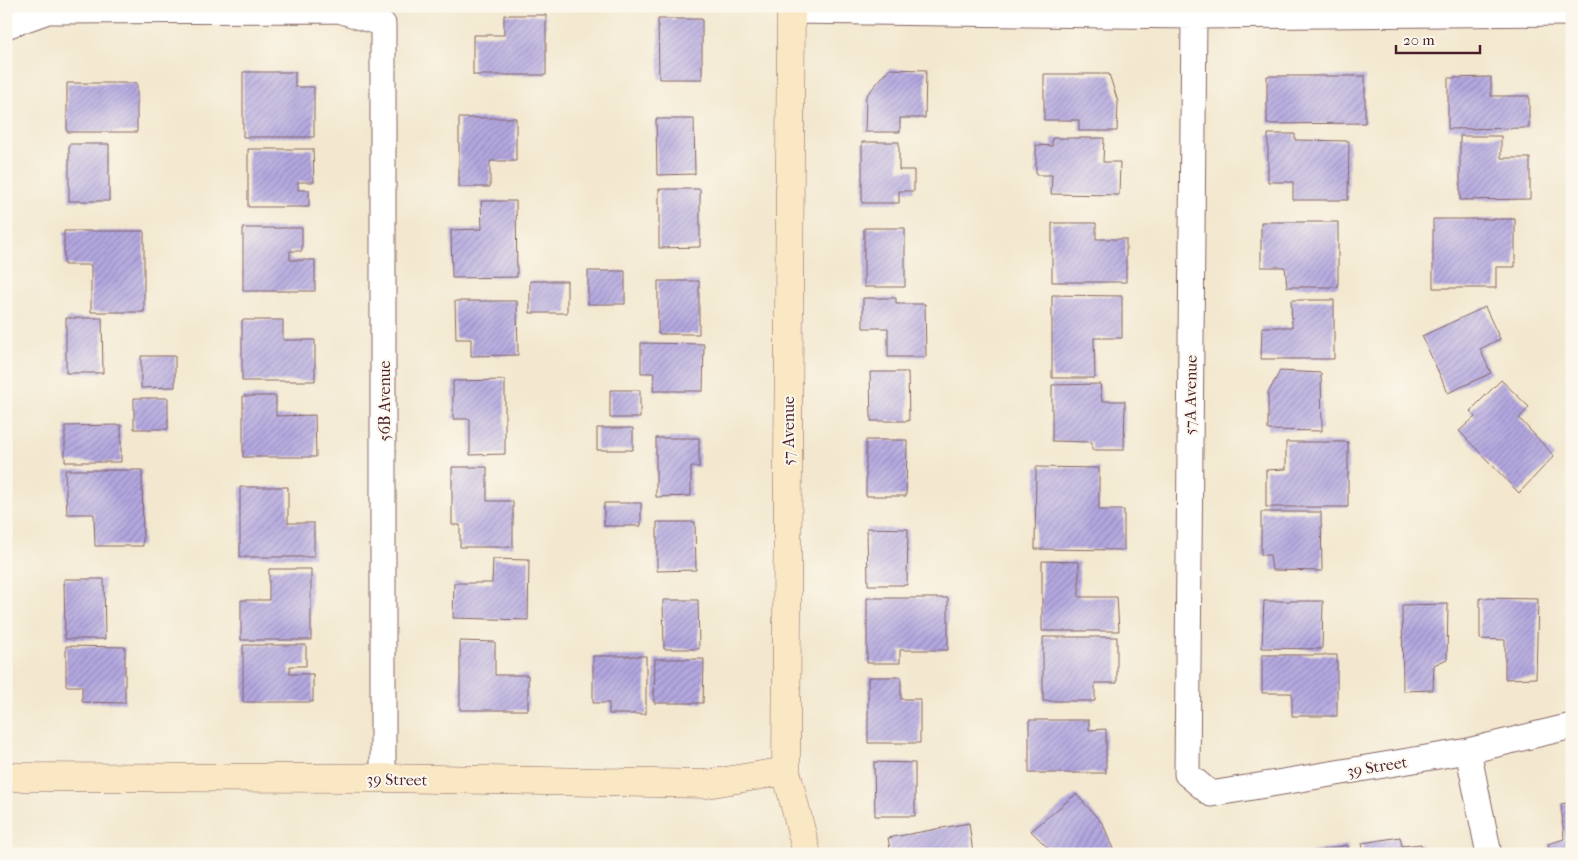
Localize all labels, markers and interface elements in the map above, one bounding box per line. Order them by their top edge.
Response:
scale bar [1396,22,1479,54]
text: 20 m [1403,31,1435,49]
street label: 57A Avenue [1180,355,1201,435]
street label: 56B Avenue [375,360,394,442]
street label: 57 Avenue [779,396,798,466]
street label: 39 Street [1346,752,1409,781]
street label: 39 Street [367,769,428,790]

